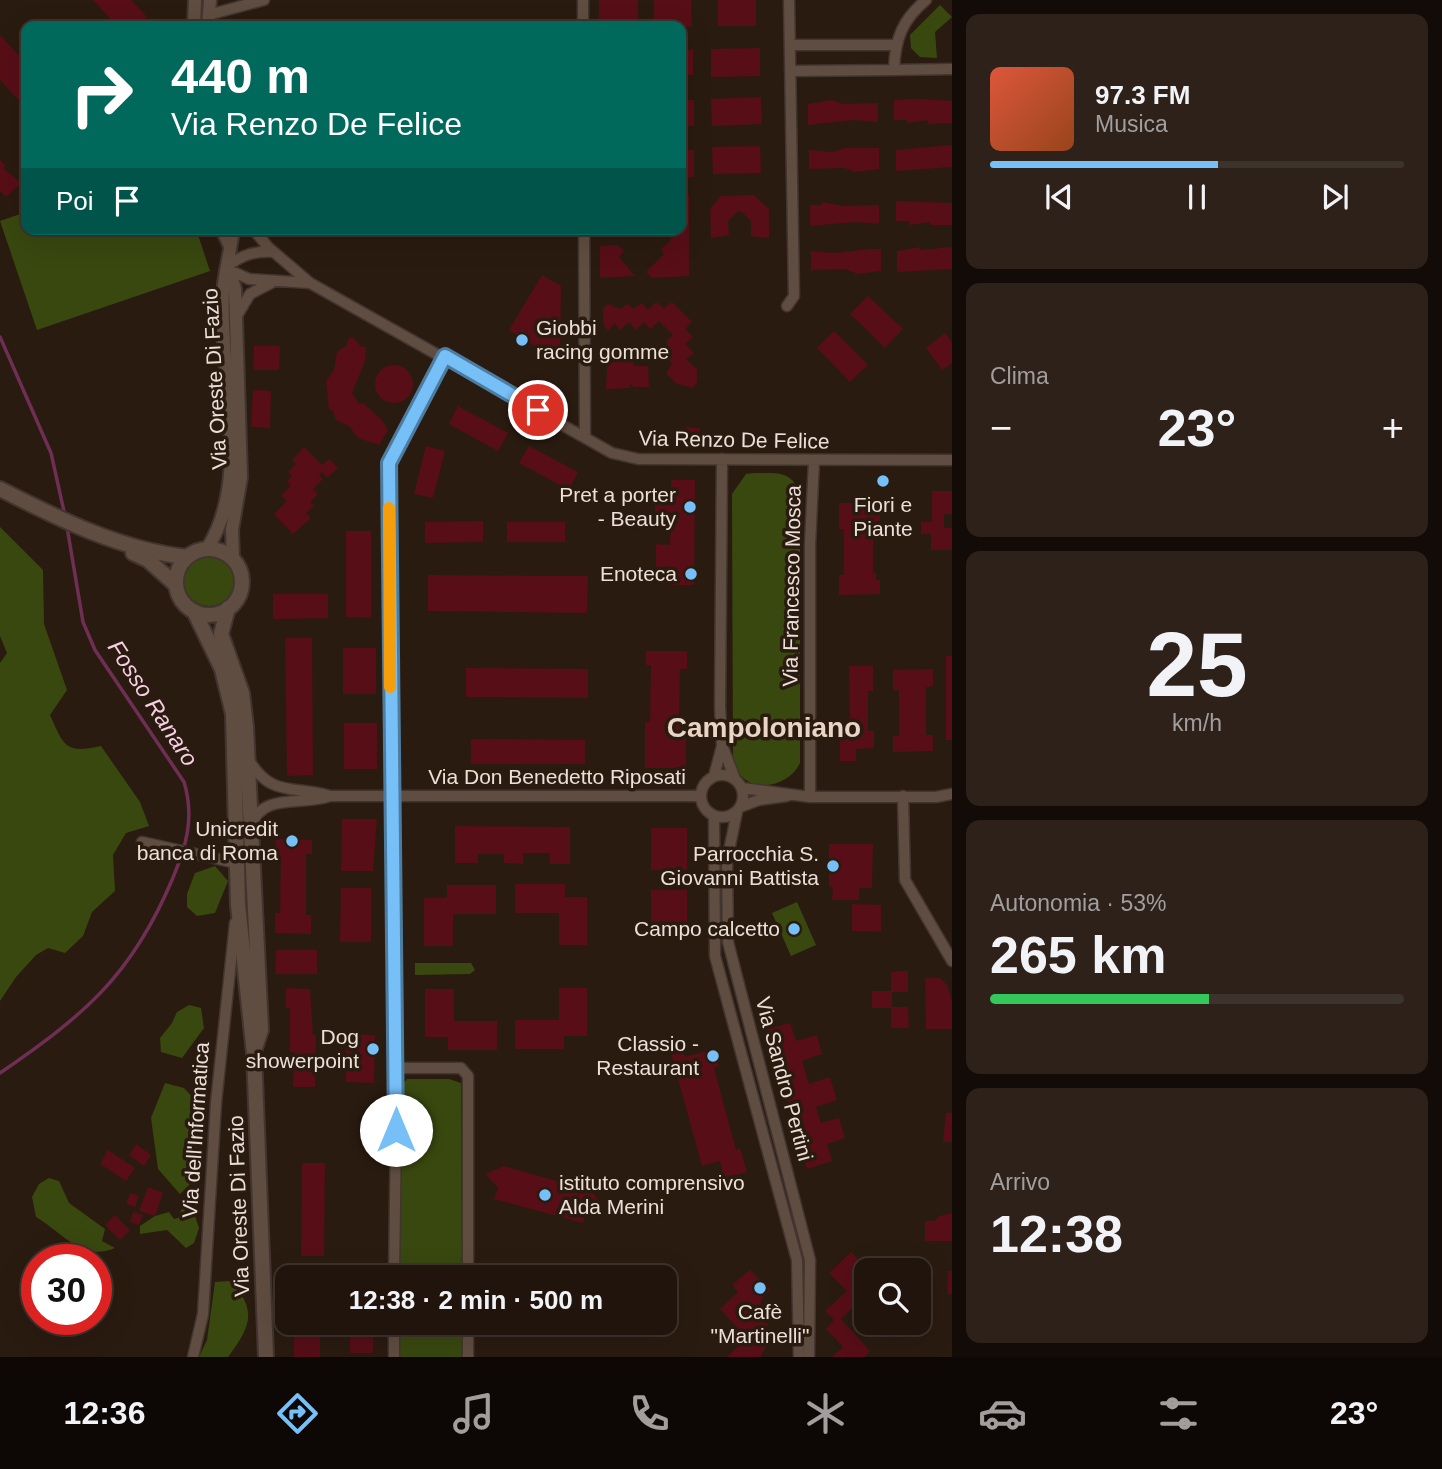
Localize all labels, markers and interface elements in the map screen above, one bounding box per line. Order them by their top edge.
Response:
icon: right [56,49,147,140]
text: 440 m [171,49,310,103]
text: 97.3 FM [1095,80,1190,110]
text: Via Renzo De Felice [171,106,462,142]
text: Musica [1095,111,1168,137]
icon: previous [1040,178,1078,216]
icon: pause [1178,178,1216,216]
icon: next [1316,178,1354,216]
icon: arrive [108,182,146,220]
text: Poi [56,186,94,216]
street label: Via Oreste Di Fazio [198,288,231,470]
place label: Giobbi racing gomme [536,316,669,363]
marker: Giobbi racing gomme [514,332,530,348]
text: Clima [990,363,1049,389]
pin [508,380,568,440]
icon: arrive [519,391,557,429]
text: 23° [1158,399,1236,457]
text: − [990,407,1012,449]
text: + [1382,407,1404,449]
street label: Via Renzo De Felice [638,426,830,453]
marker: Fiori e Piante [875,473,891,489]
place label: Pret a porter - Beauty [559,483,676,530]
street label: Via Francesco Mosca [778,485,805,687]
place label: Fiori e Piante [853,493,913,540]
marker: Pret a porter - Beauty [682,499,698,515]
place label: Enoteca [600,562,677,585]
marker: Enoteca [683,566,699,582]
text: 25 [1146,614,1248,715]
water label: Fosso Ranaro [103,635,203,771]
text: km/h [1172,710,1222,736]
district label: Campoloniano [667,712,861,743]
street label: Via Don Benedetto Riposati [428,765,686,788]
place label: Unicredit banca di Roma [137,817,278,864]
marker: Unicredit banca di Roma [284,833,300,849]
place label: Parrocchia S. Giovanni Battista [660,842,819,889]
marker: Parrocchia S. Giovanni Battista [825,858,841,874]
text: Autonomia · 53% [990,890,1166,916]
place label: Campo calcetto [634,917,780,940]
marker: Campo calcetto [786,921,802,937]
text: 265 km [990,926,1166,984]
street label: Via Sandro Pertini [752,994,817,1163]
place label: Dog showerpoint [246,1025,359,1072]
place label: Classio - Restaurant [596,1032,699,1079]
street label: Via dell'Informatica [178,1041,213,1219]
marker: Dog showerpoint [365,1041,381,1057]
marker: Classio - Restaurant [705,1048,721,1064]
position arrow [359,1093,433,1167]
street label: Via Oreste Di Fazio [224,1115,253,1297]
text: Arrivo [990,1169,1050,1195]
place label: istituto comprensivo Alda Merini [559,1171,745,1218]
marker: istituto comprensivo Alda Merini [537,1187,553,1203]
text: 12:38 [990,1205,1123,1263]
speed limit sign: 30 [21,1244,112,1335]
map controls [854,1258,931,1335]
button: search [854,1258,931,1335]
marker: Cafè "Martinelli" [752,1280,768,1296]
text: 12:38 · 2 min · 500 m [349,1285,603,1315]
place label: Cafè "Martinelli" [711,1300,809,1347]
icon: directions [273,1389,322,1438]
icon: music [449,1389,498,1438]
icon: phone [625,1389,674,1438]
icon: climate [801,1389,850,1438]
icon: car [978,1389,1027,1438]
icon: filters [1154,1389,1203,1438]
text: 12:36 [64,1395,145,1431]
text: 23° [1330,1395,1378,1431]

